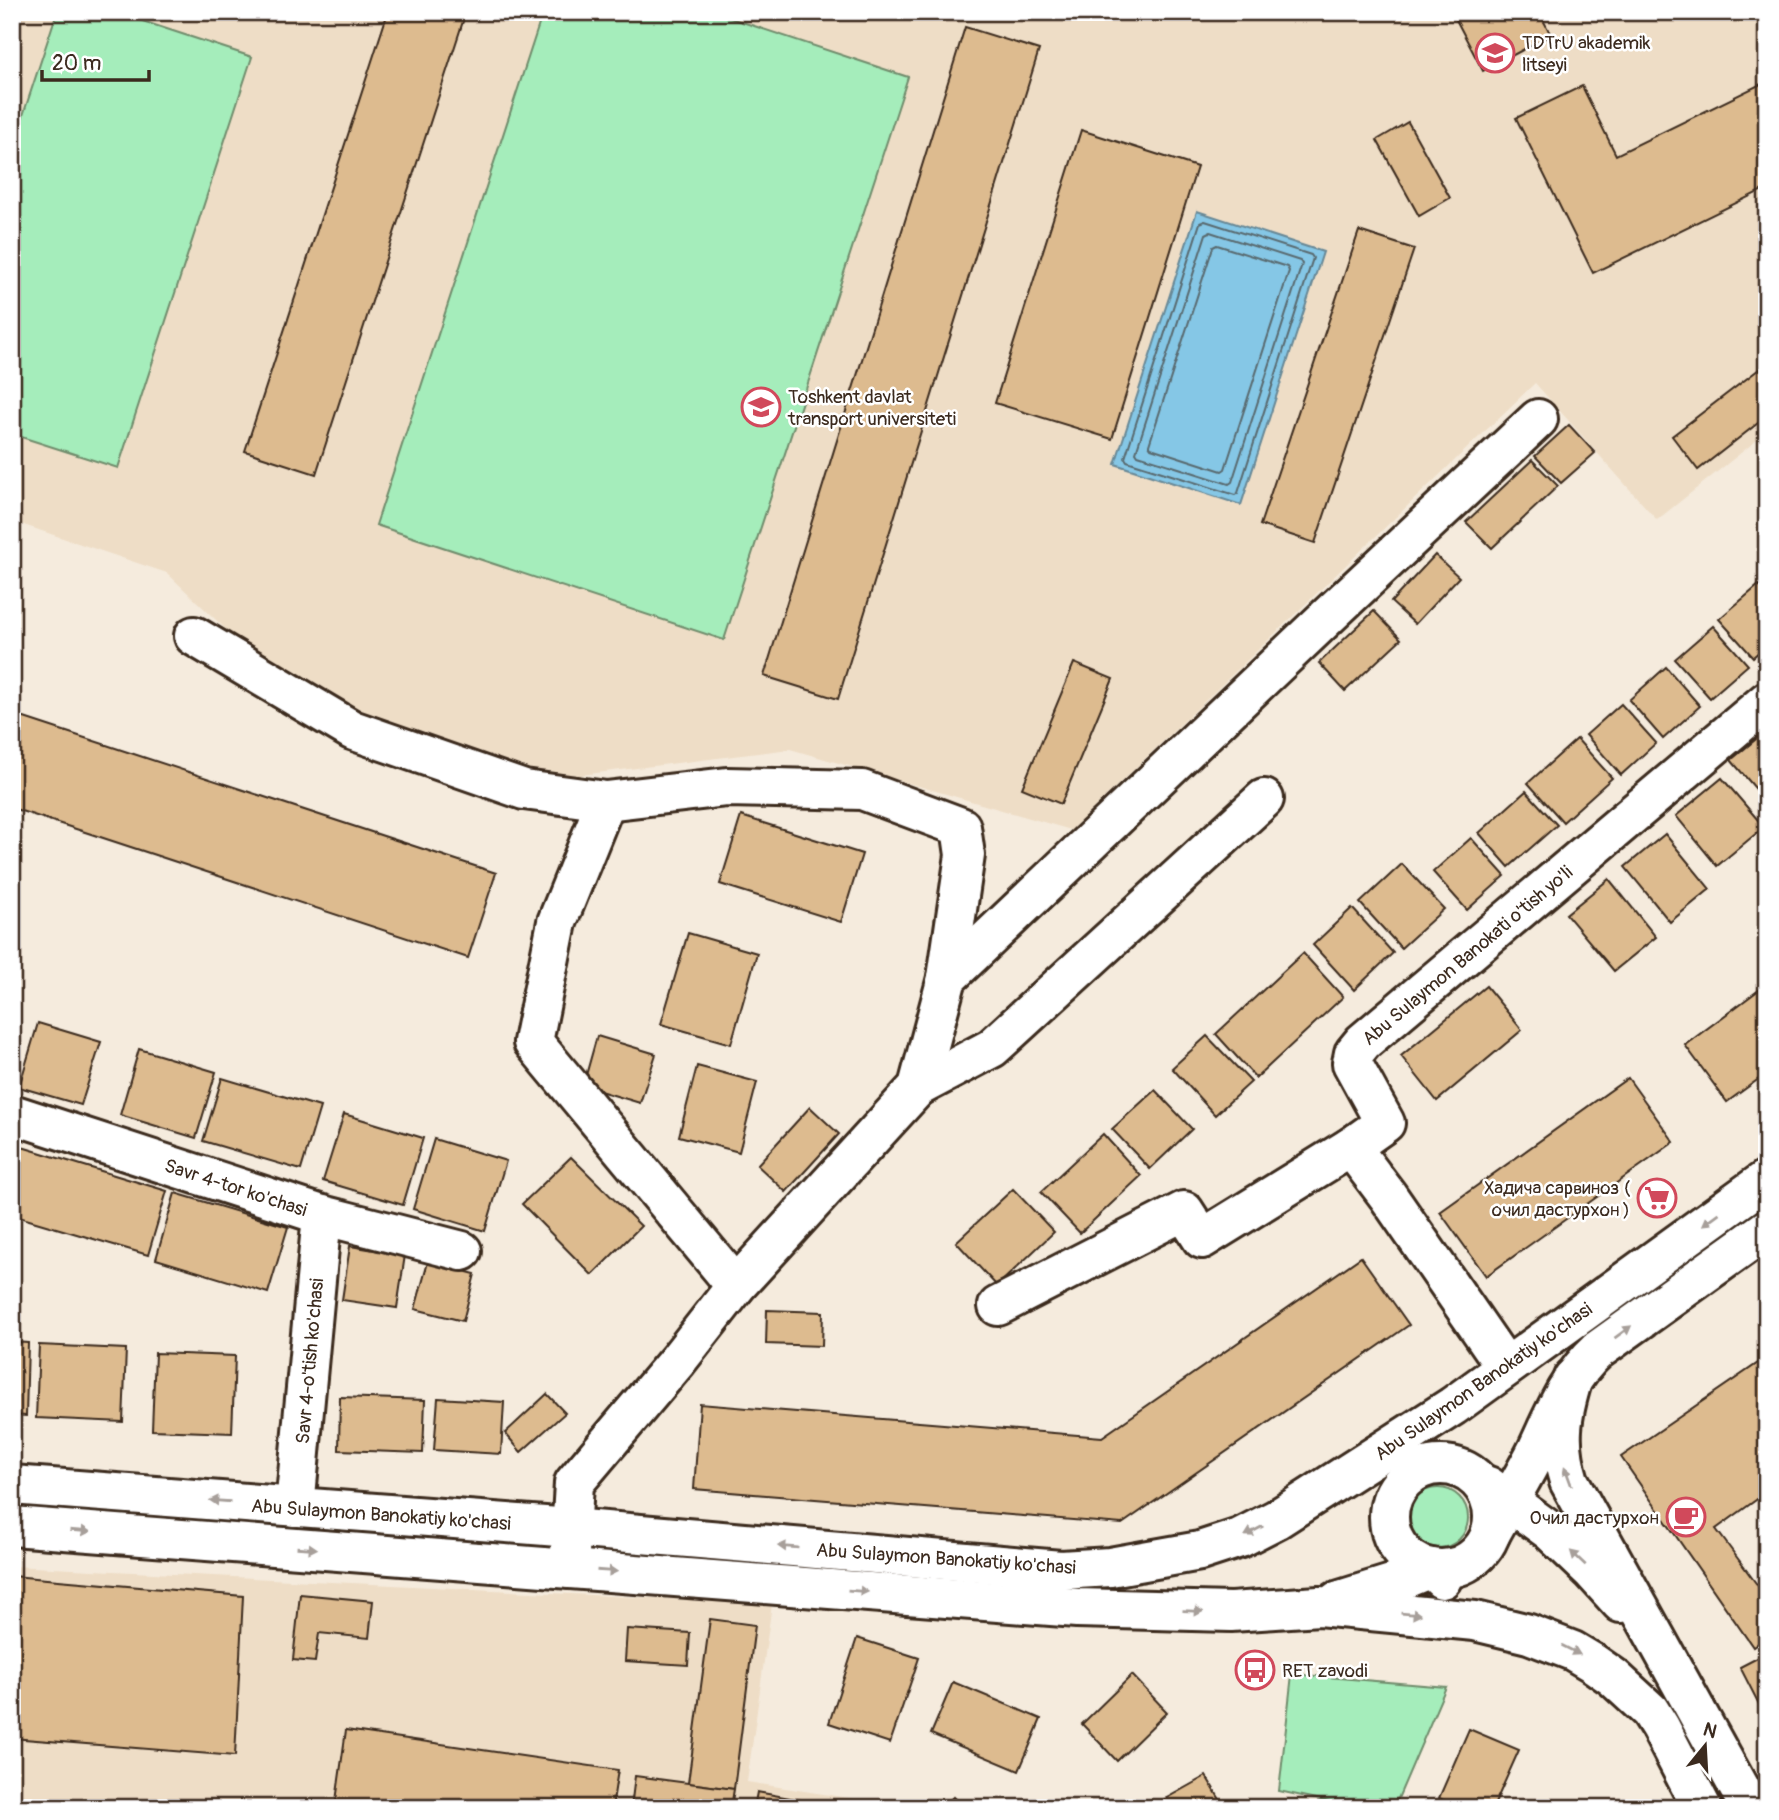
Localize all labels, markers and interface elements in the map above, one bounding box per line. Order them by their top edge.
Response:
place label: TDTrU akademik litseyi [1522,31,1650,77]
school or university icon: TDTrU akademik litseyi [1474,32,1516,74]
scale bar [42,38,149,82]
text: 20 m [52,50,101,77]
place label: Toshkent davlat transport universiteti [787,385,956,431]
school or university icon: Toshkent davlat transport universiteti [740,386,782,428]
street label: Abu Sulaymon Banokati o'tish yo'li [1357,861,1578,1051]
street label: Savr 4-tor ko'chasi [161,1154,310,1222]
place label: Хадича сарвиноз ( очил дастурхон ) [1484,1176,1631,1222]
supermarket icon: Хадича сарвиноз ( очил дастурхон ) [1636,1177,1678,1219]
one-way arrow [1702,1212,1720,1226]
street label: Savr 4-o'tish ko'chasi [291,1277,329,1445]
street label: Abu Sulaymon Banokatiy ko'chasi [1370,1297,1597,1466]
one-way arrow [1614,1326,1632,1340]
one-way arrow [1563,1465,1574,1486]
street label: Abu Sulaymon Banokatiy ko'chasi [250,1494,512,1536]
one-way arrow [208,1495,230,1506]
cafe icon: Очил дастурхон [1665,1496,1707,1538]
place label: Очил дастурхон [1529,1506,1659,1530]
one-way arrow [1245,1525,1264,1537]
one-way arrow [70,1526,92,1537]
street label: Abu Sulaymon Banokatiy ko'chasi [815,1538,1077,1580]
one-way arrow [777,1541,799,1552]
one-way arrow [296,1543,318,1554]
one-way arrow [1570,1550,1587,1566]
one-way arrow [596,1566,618,1577]
one-way arrow [848,1586,870,1597]
one-way arrow [1182,1606,1204,1617]
one-way arrow [1400,1609,1422,1620]
one-way arrow [1561,1645,1581,1656]
bus stop icon: RET zavodi [1234,1649,1276,1691]
place label: RET zavodi [1282,1659,1368,1683]
north arrow [1670,1712,1740,1782]
text: N [1700,1717,1720,1744]

